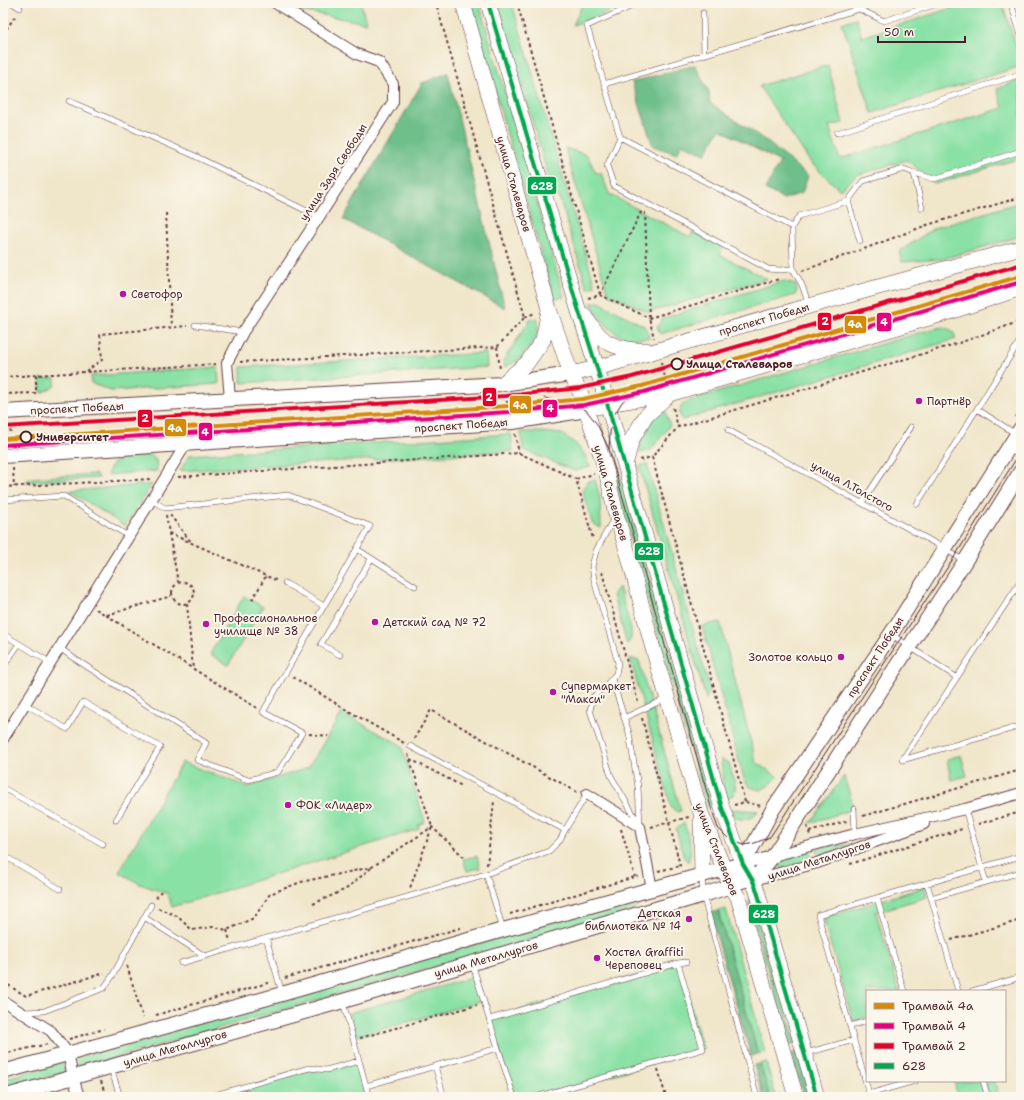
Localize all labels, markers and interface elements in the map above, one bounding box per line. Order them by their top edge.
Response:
scale bar [878,18,965,44]
text: 50 m [884,24,914,40]
street label: улица Заря Свободы [296,121,371,224]
street label: улица Сталеваров [493,135,534,234]
line badge: 628 [527,176,557,195]
text: 628 [531,179,554,194]
place label: Светофор [131,287,183,302]
marker: Светофор [118,289,128,299]
street label: проспект Победы [717,299,811,340]
line badge: 2 [817,312,832,331]
line badge: 4 [876,312,892,332]
text: 2 [821,314,829,329]
line badge: 4а [844,315,867,334]
text: 4 [880,315,888,330]
text: 4а [847,317,863,332]
marker: Улица Сталеваров [670,357,684,371]
place label: Улица Сталеваров [686,357,793,372]
line badge: 2 [482,387,497,407]
text: 2 [485,390,493,405]
place label: Партнёр [927,394,971,409]
line badge: 4а [509,395,532,414]
marker: Партнёр [914,396,924,406]
text: 4а [512,398,528,413]
street label: проспект Победы [30,399,124,418]
line badge: 4 [542,399,558,418]
text: 4 [546,401,554,416]
line badge: 2 [137,409,153,428]
text: 2 [141,411,149,426]
street label: проспект Победы [414,415,508,436]
line badge: 4а [164,418,187,437]
text: 4а [167,421,183,436]
line badge: 4 [198,422,213,441]
text: 4 [201,425,209,440]
marker: Университет [19,430,33,444]
place label: Университет [36,430,109,445]
street label: улица Сталеваров [590,444,631,543]
street label: улица Л.Толстого [808,458,896,515]
line badge: 628 [634,542,664,561]
text: 628 [638,544,661,559]
place label: Профессиональное училище № 38 [214,611,318,639]
street label: проспект Победы [844,614,907,701]
place label: Детский сад № 72 [383,615,486,630]
marker: Детский сад № 72 [370,617,380,627]
marker: Профессиональное училище № 38 [201,619,211,629]
place label: Золотое кольцо [748,650,833,665]
marker: Золотое кольцо [836,652,846,662]
place label: Супермаркет "Макси" [561,679,631,707]
marker: Супермаркет "Макси" [548,687,558,697]
place label: ФОК «Лидер» [296,798,372,813]
marker: ФОК «Лидер» [283,800,293,810]
street label: улица Сталеваров [691,801,742,898]
street label: улица Металлургов [766,837,873,884]
line badge: 628 [748,904,779,924]
place label: Детская библиотека № 14 [585,906,681,934]
text: 628 [753,907,776,922]
marker: Детская библиотека № 14 [684,914,694,924]
street label: улица Металлургов [433,937,540,981]
place label: Хостел Graffiti Череповец [605,945,684,973]
marker: Хостел Graffiti Череповец [592,953,602,963]
legend [866,990,1006,1082]
text: Трамвай 4а [902,998,974,1014]
text: Трамвай 4 [902,1018,966,1034]
street label: улица Металлургов [122,1026,229,1070]
text: Трамвай 2 [902,1038,966,1054]
text: 628 [902,1058,926,1074]

